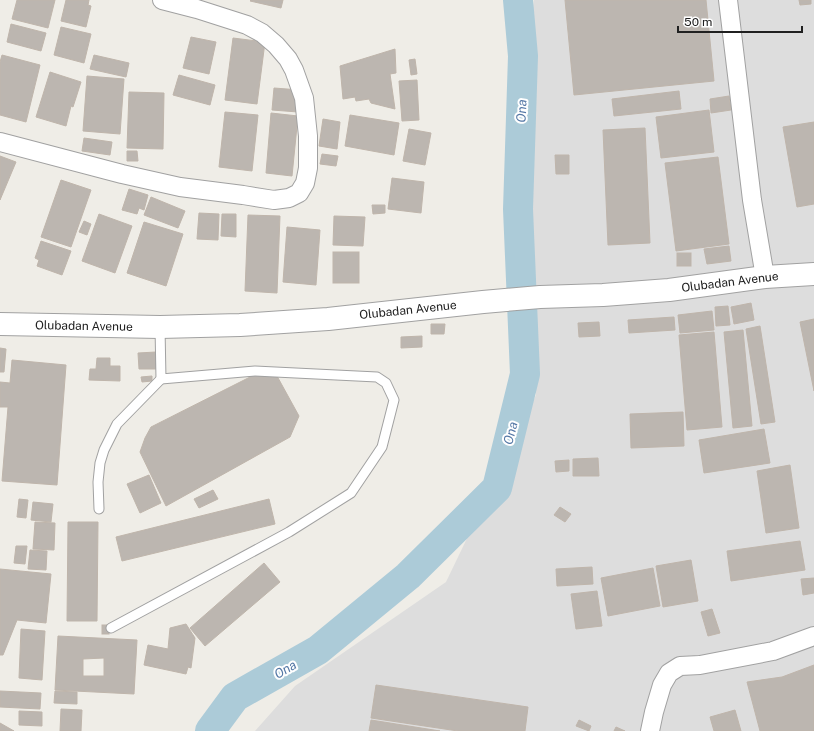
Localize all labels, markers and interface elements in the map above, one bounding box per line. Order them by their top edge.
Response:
scale bar [678,8,802,34]
text: 50 m [684,15,712,29]
water label: Ona [514,99,529,123]
street label: Olubadan Avenue [681,269,780,295]
street label: Olubadan Avenue [359,298,458,322]
street label: Olubadan Avenue [35,318,133,334]
water label: Ona [500,420,521,446]
water label: Ona [271,657,299,682]

